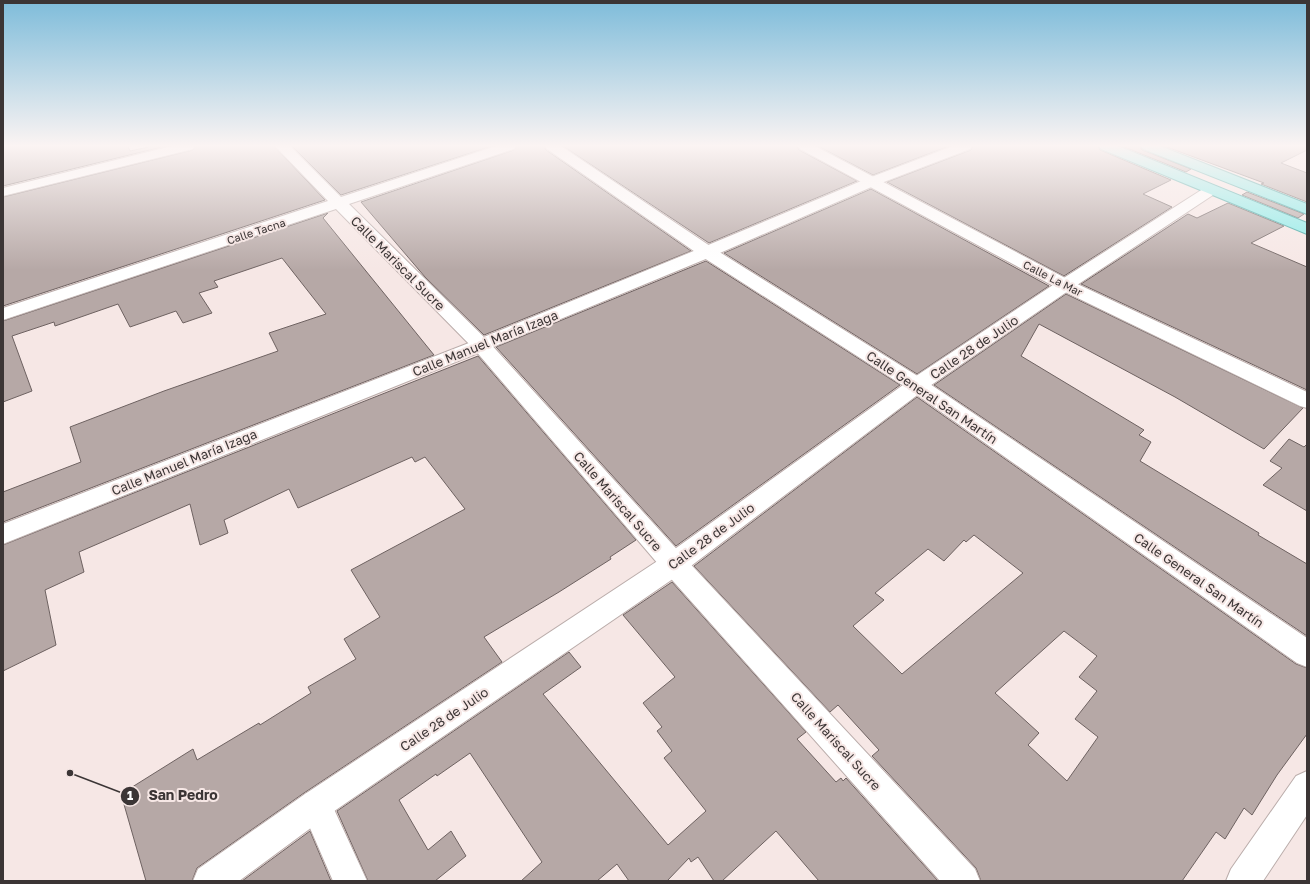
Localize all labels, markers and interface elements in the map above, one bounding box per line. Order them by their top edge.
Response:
street label: Calle Mariscal Sucre [348,213,448,313]
street label: Calle Tacna [225,215,287,247]
street label: Calle La Mar [1021,257,1086,299]
street label: Calle Manuel María Izaga [410,306,560,380]
street label: Calle 28 de Julio [927,311,1021,382]
street label: Calle General San Martín [863,347,1001,447]
street label: Calle Manuel María Izaga [109,425,259,499]
street label: Calle Mariscal Sucre [570,448,666,554]
street label: Calle 28 de Julio [665,499,758,573]
street label: Calle General San Martín [1131,529,1267,631]
street label: Calle 28 de Julio [397,683,491,754]
street label: Calle Mariscal Sucre [788,689,884,793]
callout: San Pedro [120,783,225,809]
text: San Pedro [148,786,218,803]
text: 1 [127,788,133,803]

